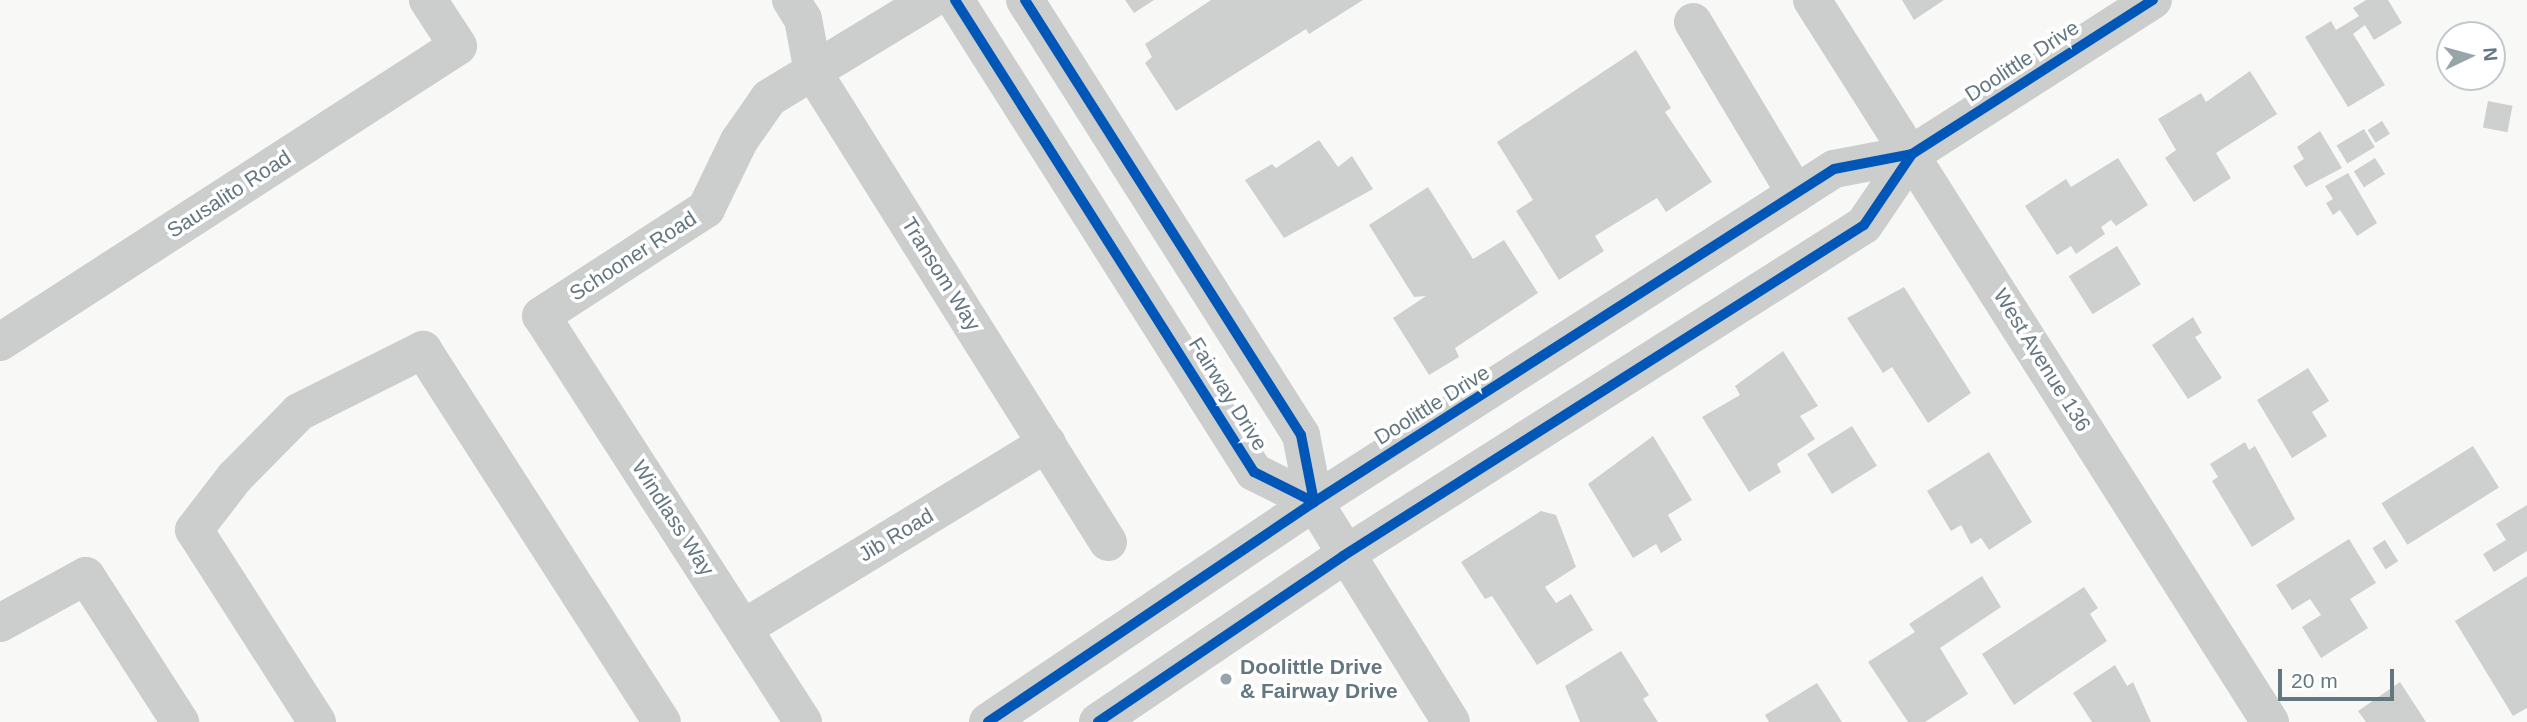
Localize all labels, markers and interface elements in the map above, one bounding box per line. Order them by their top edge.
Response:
street label: Doolittle Drive [1960,15,2084,107]
north arrow [2436,21,2506,91]
text: N [2479,47,2501,62]
street label: Sausalito Road [162,145,296,243]
street label: Schooner Road [565,206,701,306]
street label: Transom Way [896,213,986,335]
street label: West Avenue 136 [1988,283,2096,437]
street label: Fairway Drive [1183,333,1273,455]
street label: Doolittle Drive [1370,360,1494,450]
street label: Windlass Way [626,456,720,580]
street label: Jib Road [854,503,938,567]
place label: Doolittle Drive & Fairway Drive [1240,654,1398,704]
scale bar [2282,656,2398,700]
text: 20 m [2291,669,2338,692]
marker: Doolittle Drive & Fairway Drive [1218,671,1234,687]

